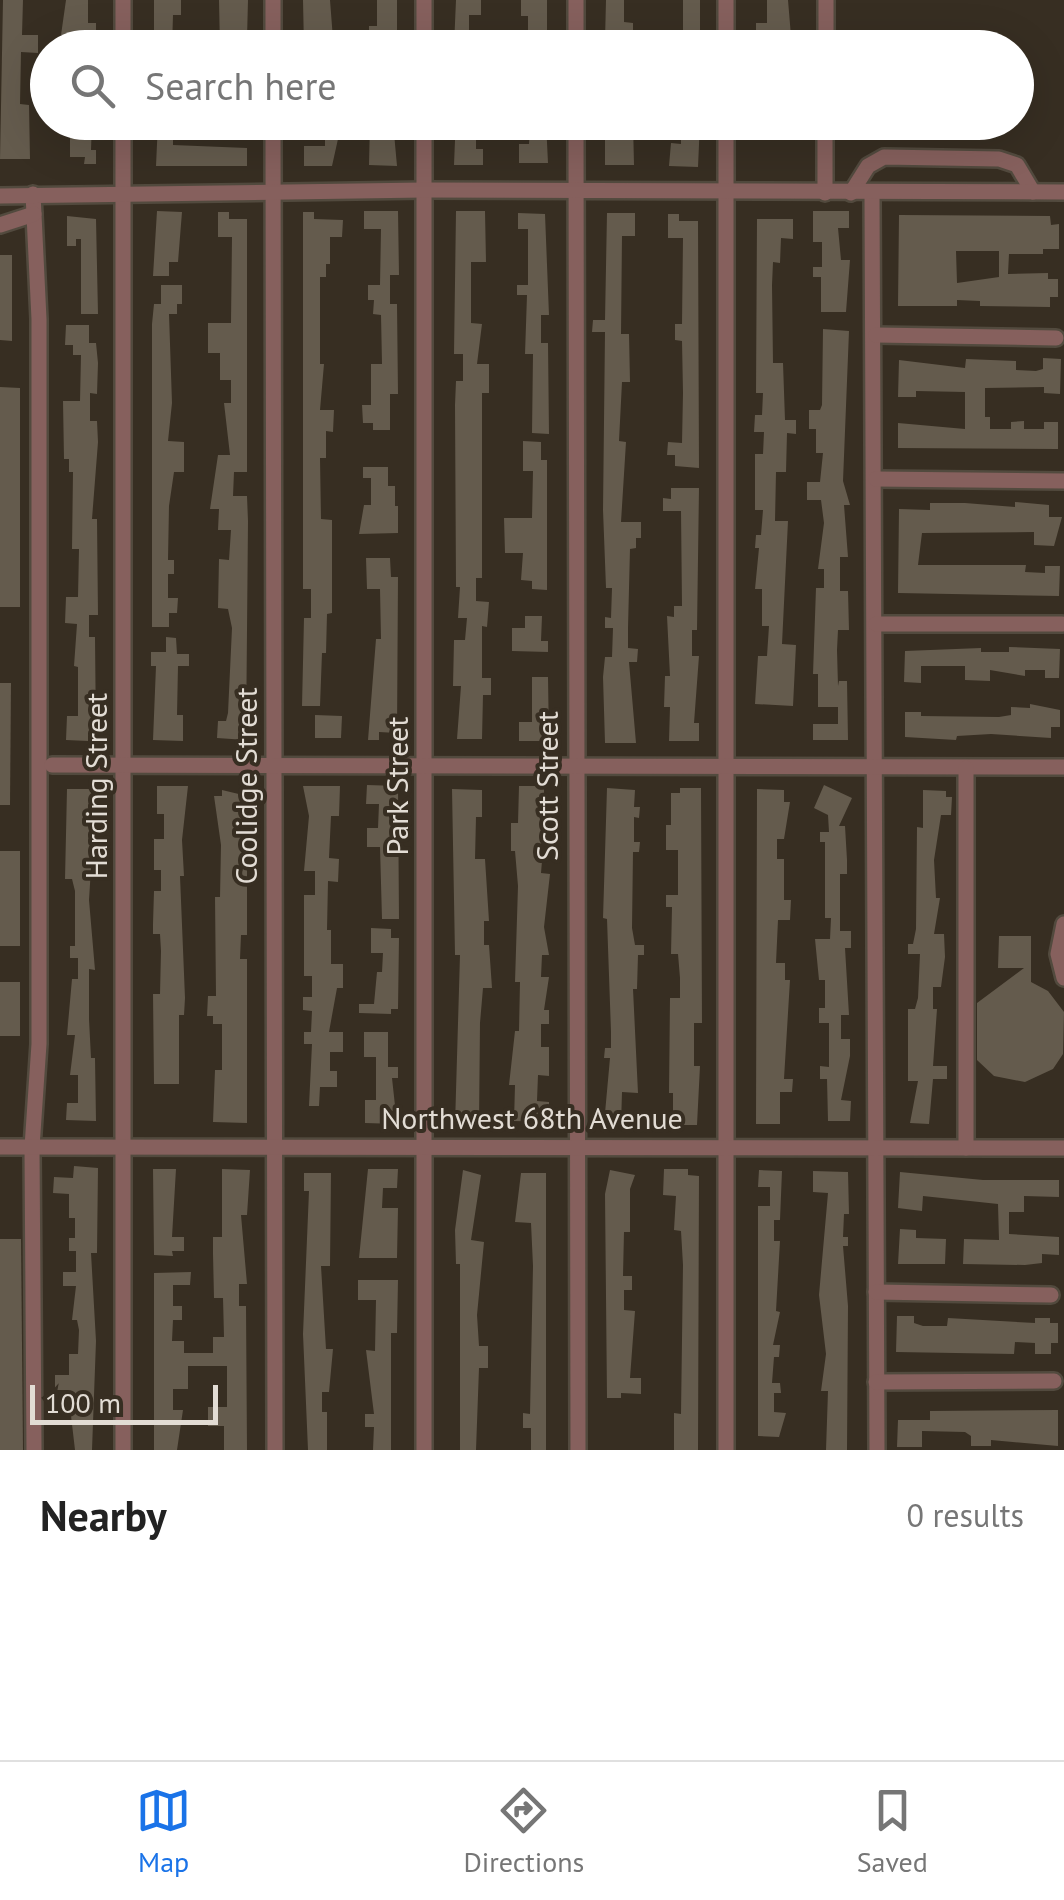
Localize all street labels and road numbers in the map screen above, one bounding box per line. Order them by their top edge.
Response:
street label: Coolidge Street [226,687,265,885]
street label: Harding Street [76,693,115,879]
street label: Scott Street [527,711,566,861]
street label: Park Street [377,717,416,855]
street label: Northwest 68th Avenue [381,1098,683,1137]

